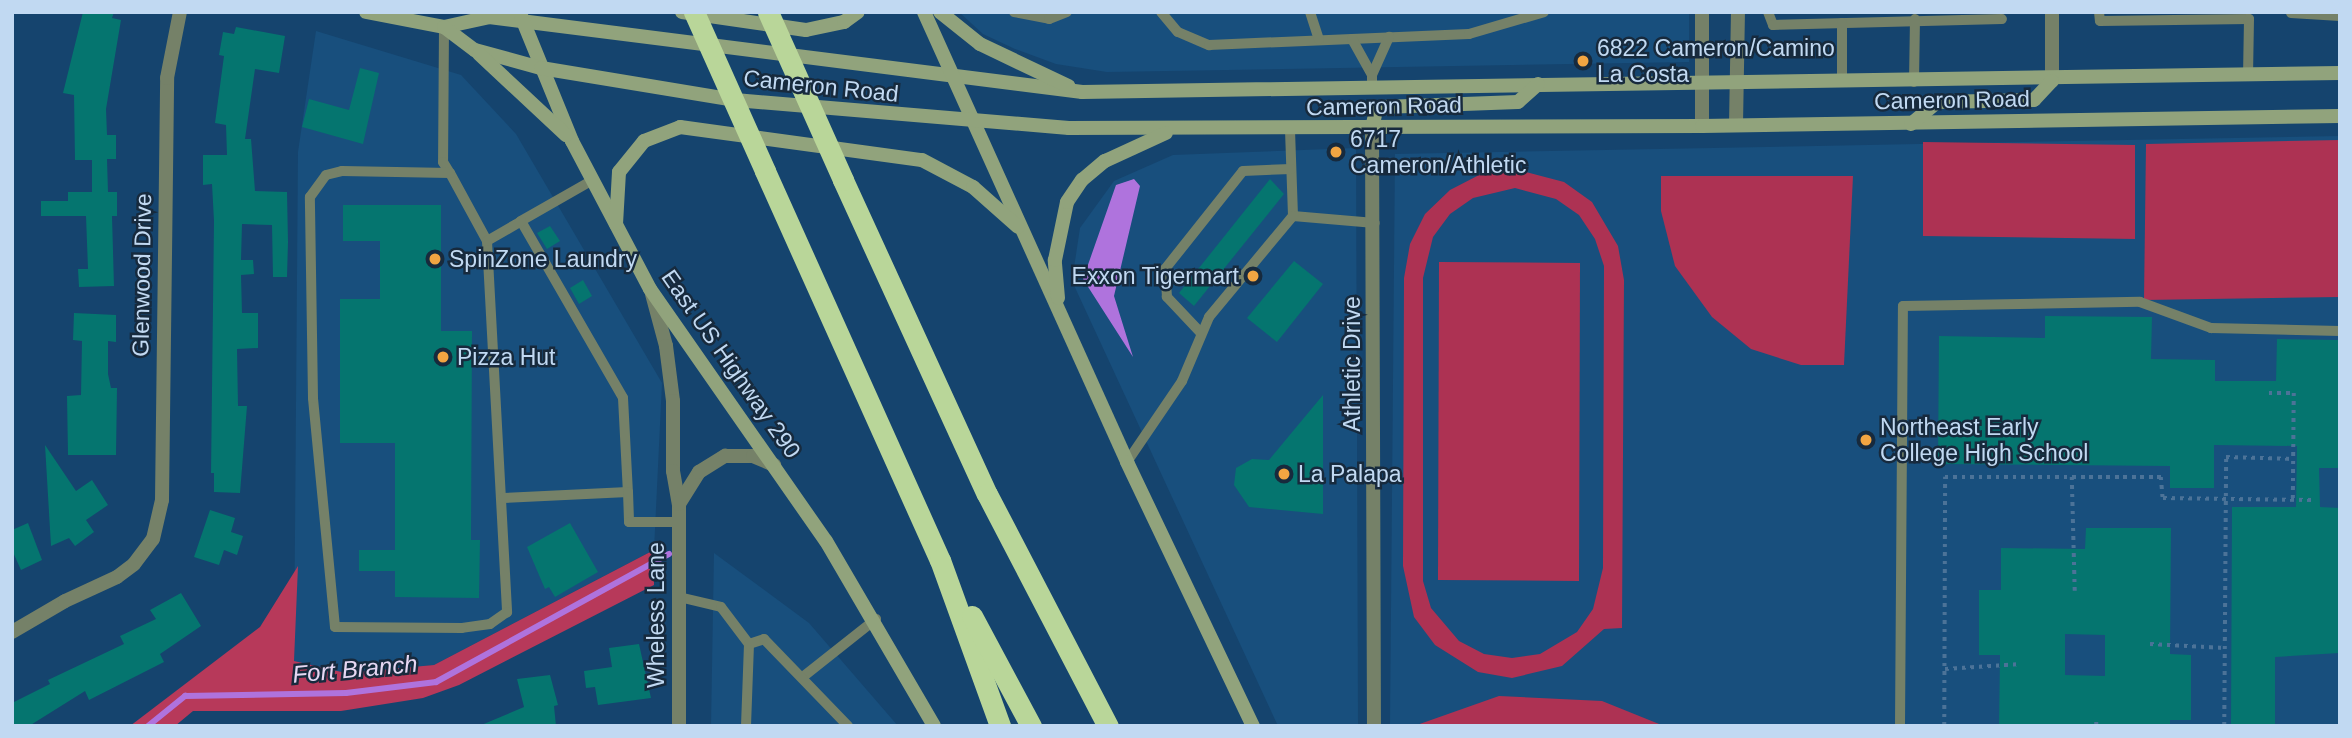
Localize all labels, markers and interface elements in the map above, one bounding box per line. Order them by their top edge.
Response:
place label: 6822 Cameron/Camino La Costa [1597,34,1835,88]
marker: 6822 Cameron/Camino La Costa [1575,53,1591,69]
street label: Cameron Road [742,64,900,108]
street label: Cameron Road [1874,85,2030,115]
street label: Cameron Road [1306,91,1462,121]
place label: 6717 Cameron/Athletic [1350,125,1526,179]
marker: 6717 Cameron/Athletic [1328,144,1344,160]
street label: Glenwood Drive [127,193,157,357]
place label: SpinZone Laundry [449,245,637,273]
marker: SpinZone Laundry [427,251,443,267]
place label: Exxon Tigermart [1071,262,1239,290]
street label: East US Highway 290 [656,264,806,464]
marker: Exxon Tigermart [1245,268,1261,284]
street label: Athletic Drive [1338,296,1366,432]
place label: Pizza Hut [457,343,555,371]
marker: Pizza Hut [435,349,451,365]
place label: Northeast Early College High School [1880,413,2088,467]
marker: Northeast Early College High School [1858,432,1874,448]
place label: La Palapa [1298,460,1402,488]
marker: La Palapa [1276,466,1292,482]
street label: Wheless Lane [642,542,670,688]
water label: Fort Branch [291,649,419,689]

